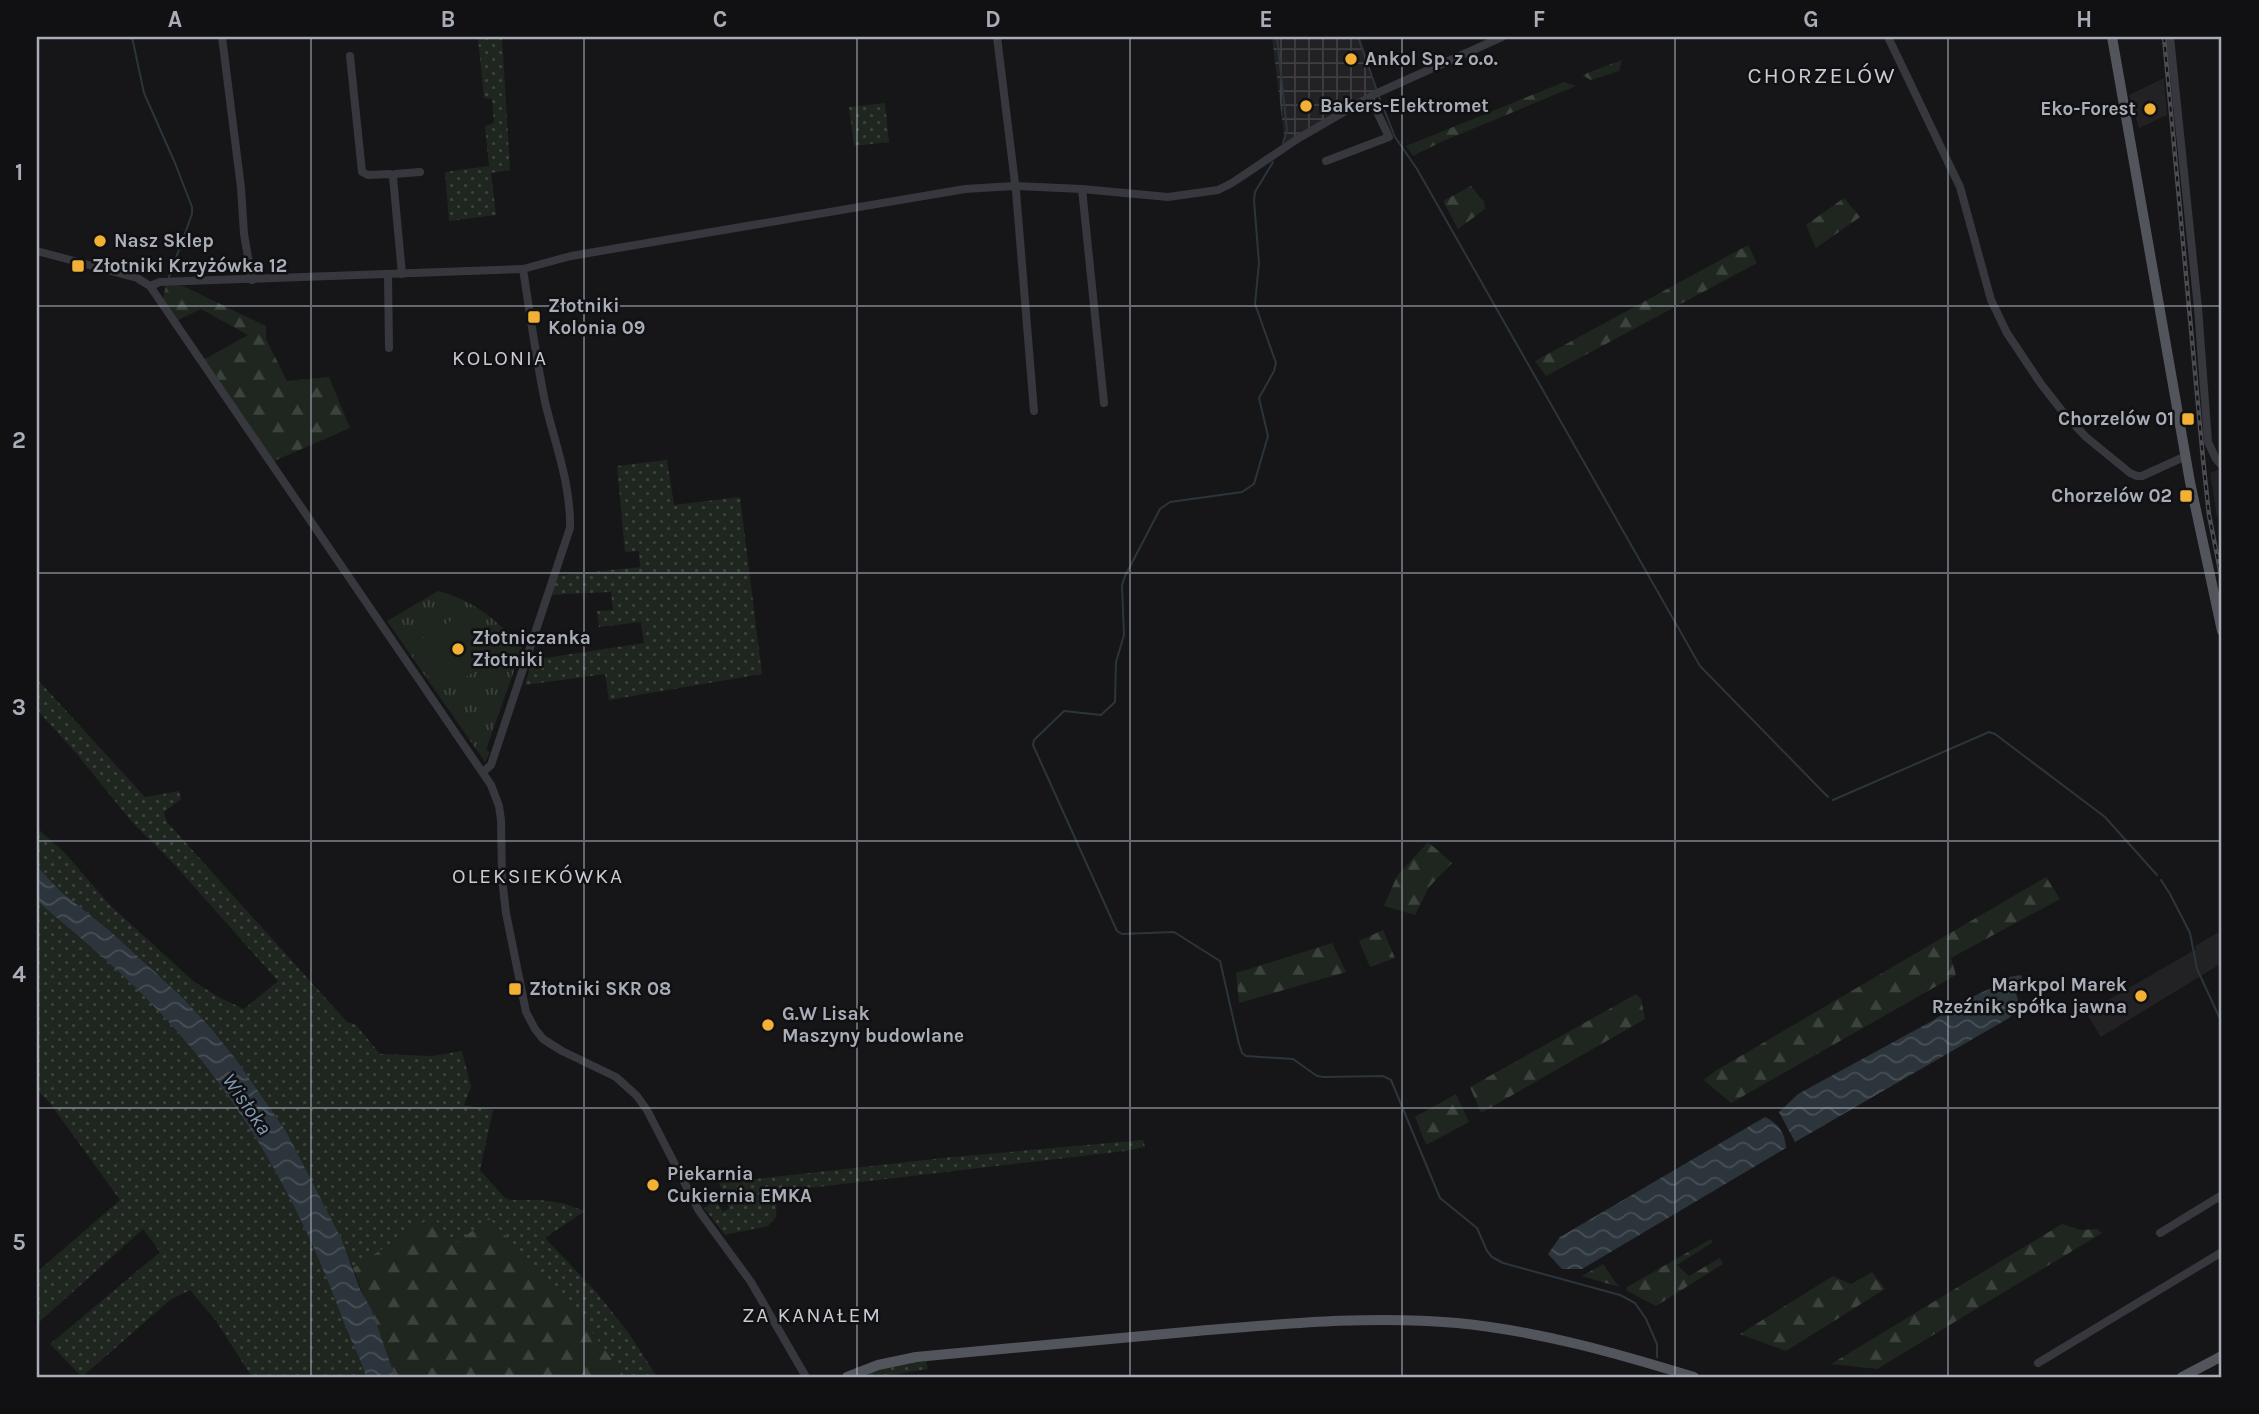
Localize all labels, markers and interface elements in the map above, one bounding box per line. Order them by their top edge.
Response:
text: A [168,6,182,33]
text: B [441,6,455,33]
text: C [713,6,727,33]
text: D [985,6,1001,33]
text: E [1259,6,1273,33]
text: F [1533,6,1545,33]
text: G [1803,6,1819,33]
text: H [2076,6,2092,33]
place label: Ankol Sp. z o.o. [1365,48,1498,70]
marker: Ankol Sp. z o.o. [1343,51,1359,67]
district label: CHORZELÓW [1747,62,1897,89]
place label: Bakers-Elektromet [1320,95,1489,117]
marker: Bakers-Elektromet [1298,98,1314,114]
place label: Eko-Forest [2040,98,2136,120]
marker: Eko-Forest [2142,101,2158,117]
text: 1 [15,159,23,186]
place label: Nasz Sklep [114,230,214,252]
marker: Nasz Sklep [92,233,108,249]
place label: Złotniki Krzyżówka 12 [92,255,287,277]
marker: Złotniki Krzyżówka 12 [70,258,86,274]
place label: Złotniki Kolonia 09 [548,295,645,339]
marker: Złotniki Kolonia 09 [526,309,542,325]
district label: KOLONIA [452,346,548,370]
place label: Chorzelów 01 [2058,408,2174,430]
marker: Chorzelów 01 [2180,411,2196,427]
text: 2 [12,427,26,454]
place label: Chorzelów 02 [2051,485,2172,507]
marker: Chorzelów 02 [2178,488,2194,504]
place label: Złotniczanka Złotniki [472,627,591,671]
marker: Złotniczanka Złotniki [450,641,466,657]
text: 3 [12,694,26,721]
district label: OLEKSIEKÓWKA [452,864,624,888]
text: 4 [12,961,26,988]
place label: Markpol Marek Rzeźnik spółka jawna [1932,974,2127,1018]
place label: Złotniki SKR 08 [529,978,671,1000]
marker: Złotniki SKR 08 [507,981,523,997]
marker: Markpol Marek Rzeźnik spółka jawna [2133,988,2149,1004]
place label: G.W Lisak Maszyny budowlane [782,1003,964,1047]
marker: G.W Lisak Maszyny budowlane [760,1017,776,1033]
water label: Wisłoka [217,1069,277,1139]
place label: Piekarnia Cukiernia EMKA [667,1163,812,1207]
marker: Piekarnia Cukiernia EMKA [645,1177,661,1193]
text: 5 [12,1229,26,1256]
district label: ZA KANAŁEM [742,1303,882,1327]

